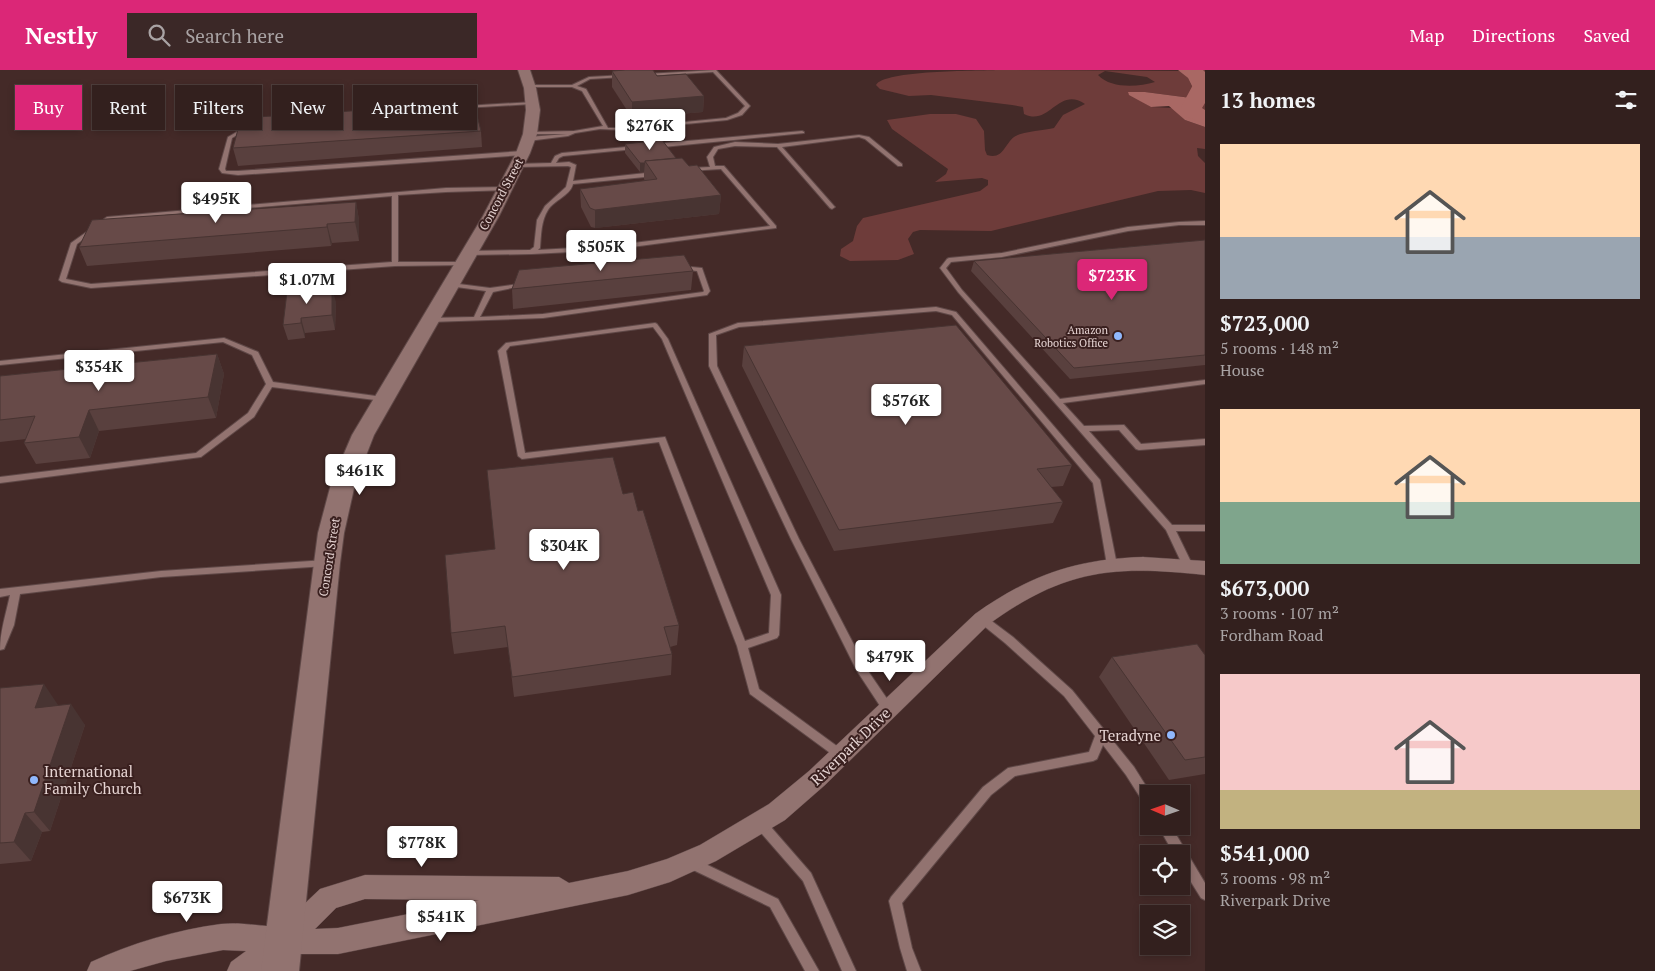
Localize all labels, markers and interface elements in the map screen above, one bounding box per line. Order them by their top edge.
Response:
search box [127,13,477,58]
text: Nestly [25,19,97,51]
icon: search [145,21,173,49]
text: Search here [185,23,284,48]
text: Map [1409,23,1444,47]
text: Directions [1472,23,1555,47]
text: Saved [1583,23,1630,47]
chip: Buy [15,85,82,130]
chip: Rent [92,85,165,130]
chip: Filters [175,85,262,130]
chip: New [272,85,343,130]
chip: Apartment [353,85,477,130]
text: 13 homes [1220,86,1316,114]
icon: filters [1612,86,1640,114]
pin: $276K [615,108,685,151]
text: $276K [626,114,674,136]
street label: Concord Street [476,155,527,233]
icon: home [1385,177,1475,267]
pin: $495K [181,182,251,224]
text: $495K [192,187,240,209]
pin: $505K [566,230,636,272]
text: $505K [577,235,625,257]
pin: $723K [1077,258,1147,301]
pin: $1.07M [266,262,348,305]
text: $723K [1088,264,1136,286]
text: $1.07M [279,268,335,290]
text: $723,000 [1220,309,1309,337]
place label: Amazon Robotics Office [1034,323,1108,350]
marker: Amazon Robotics Office [1112,330,1124,342]
text: 5 rooms · 148 m² [1220,337,1339,359]
pin: $354K [64,350,134,392]
text: $354K [75,355,123,377]
text: House [1220,359,1265,381]
pin: $576K [871,384,941,426]
text: $576K [882,389,930,411]
icon: home [1385,442,1475,532]
pin: $461K [325,454,395,496]
text: $461K [336,459,384,481]
street label: Concord Street [315,516,343,597]
pin: $304K [529,528,599,571]
text: $304K [540,534,588,556]
text: $673,000 [1220,574,1309,602]
text: 3 rooms · 107 m² [1220,602,1339,624]
text: Fordham Road [1220,624,1323,646]
pin: $479K [855,640,925,682]
text: $479K [866,645,914,667]
street label: Riverpark Drive [806,703,894,789]
icon: home [1385,707,1475,797]
place label: Teradyne [1099,725,1161,745]
marker: Teradyne [1165,729,1177,741]
place label: International Family Church [44,761,142,798]
marker: International Family Church [28,774,40,786]
north arrow [1140,785,1190,835]
map controls [1140,785,1190,955]
pin: $778K [387,826,457,868]
text: $778K [398,831,446,853]
text: $541,000 [1220,839,1309,867]
button: locate [1140,845,1190,895]
text: 3 rooms · 98 m² [1220,867,1330,889]
pin: $673K [152,880,222,923]
text: $673K [163,886,211,908]
text: Riverpark Drive [1220,889,1331,911]
pin: $541K [406,900,476,942]
text: $541K [417,905,465,927]
button: layers [1140,905,1190,955]

